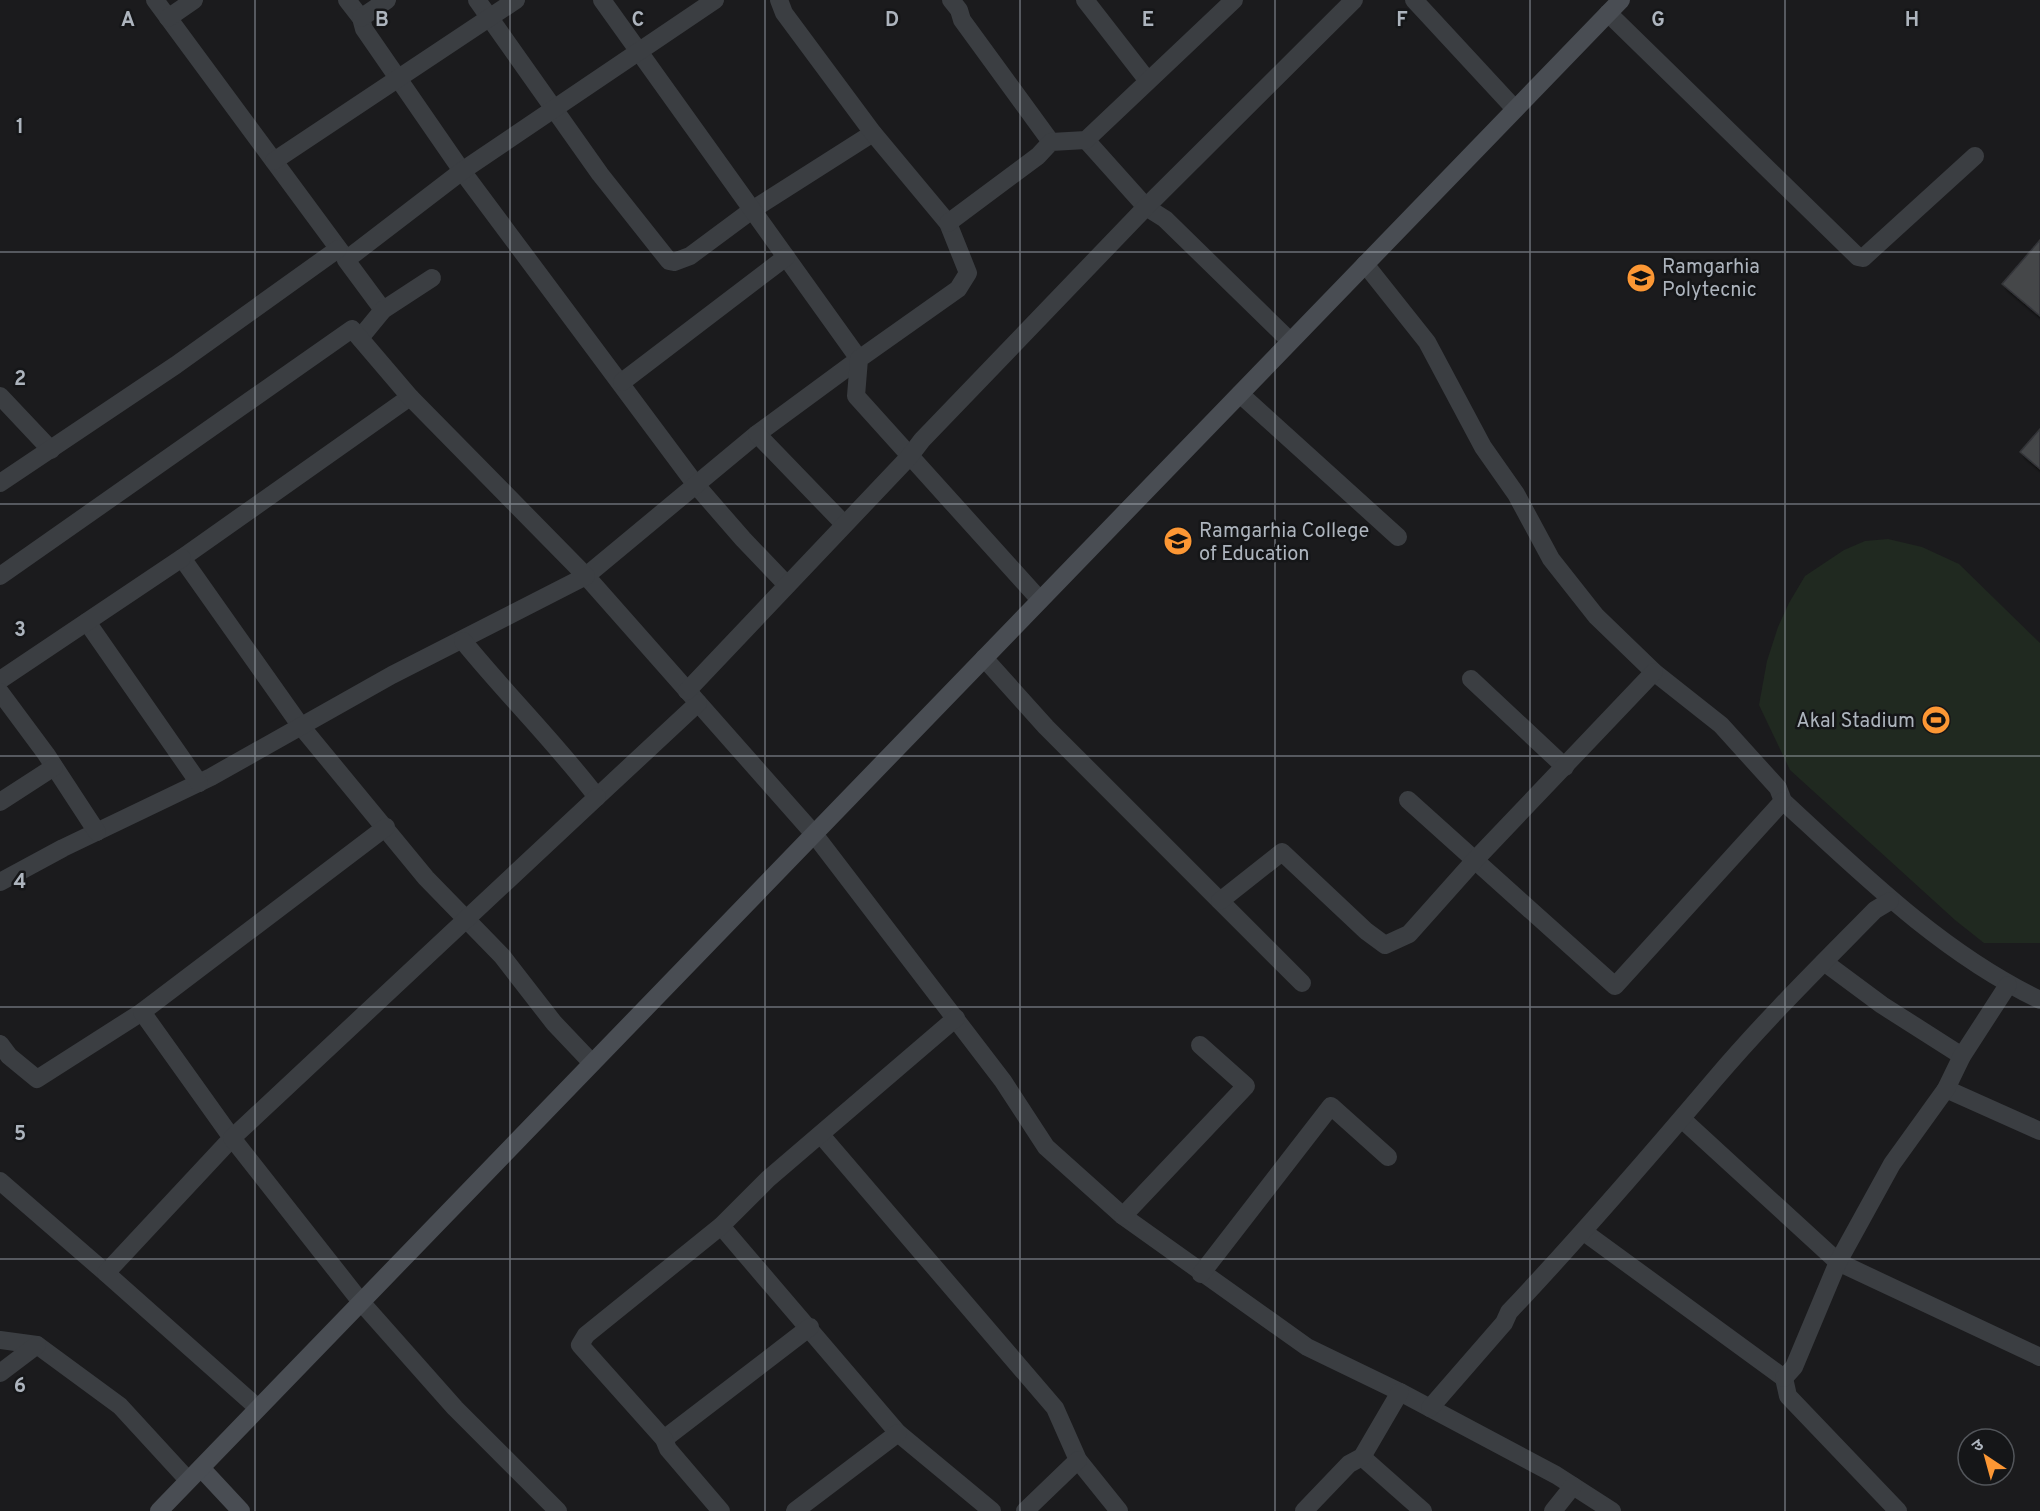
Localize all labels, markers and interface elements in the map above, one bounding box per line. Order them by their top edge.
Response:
text: A [121,8,135,34]
text: B [375,8,389,34]
text: C [632,8,644,34]
text: D [885,8,899,34]
text: E [1142,8,1154,34]
text: F [1396,8,1408,34]
text: G [1651,8,1665,34]
text: H [1905,8,1919,34]
text: 1 [16,115,24,141]
place label: Ramgarhia Polytecnic [1662,255,1760,304]
school or university icon: Ramgarhia Polytecnic [1625,262,1657,294]
text: 2 [14,367,26,393]
place label: Ramgarhia College of Education [1199,519,1369,568]
school or university icon: Ramgarhia College of Education [1162,525,1194,557]
text: 3 [14,618,26,644]
sports icon: Akal Stadium [1920,704,1952,736]
place label: Akal Stadium [1796,709,1915,735]
text: 4 [14,870,26,896]
text: 5 [14,1122,26,1148]
text: 6 [14,1374,26,1400]
north arrow [1956,1427,2016,1487]
text: उ [1969,1435,1989,1457]

